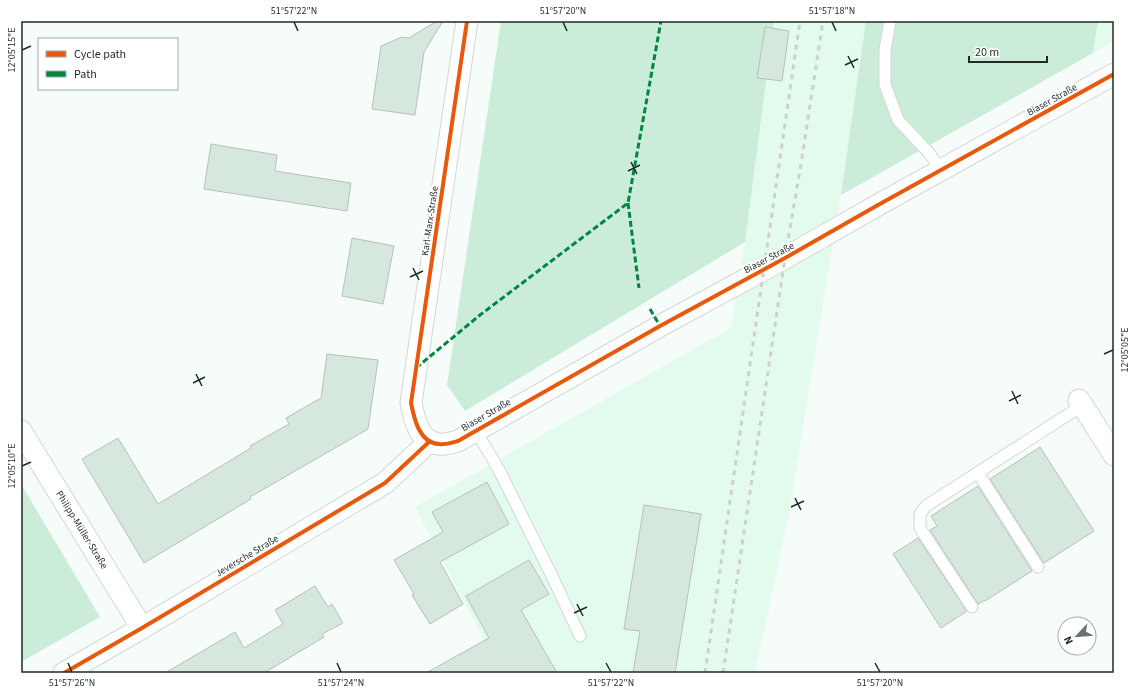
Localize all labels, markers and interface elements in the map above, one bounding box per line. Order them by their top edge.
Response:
text: 51°57'22"N [271,4,317,18]
text: 51°57'20"N [540,4,586,18]
text: 51°57'18"N [809,4,855,18]
text: 12°05'15"E [5,27,19,73]
legend [38,38,178,90]
scale bar [969,38,1047,64]
text: 20 m [975,44,999,61]
text: Cycle path [74,46,126,63]
text: Path [74,66,97,83]
street label: Biaser Straße [1024,80,1080,120]
street label: Karl-Marx-Straße [418,185,442,257]
street label: Biaser Straße [741,239,797,277]
text: 12°05'05"E [1118,327,1132,373]
street label: Biaser Straße [458,395,514,435]
text: 12°05'10"E [5,443,19,489]
street label: Philipp-Müller-Straße [52,488,111,572]
street label: Jeversche Straße [213,532,281,580]
north arrow [1057,616,1097,656]
text: N [1060,634,1077,647]
text: 51°57'26"N [49,676,95,690]
text: 51°57'24"N [318,676,364,690]
text: 51°57'22"N [588,676,634,690]
text: 51°57'20"N [857,676,903,690]

